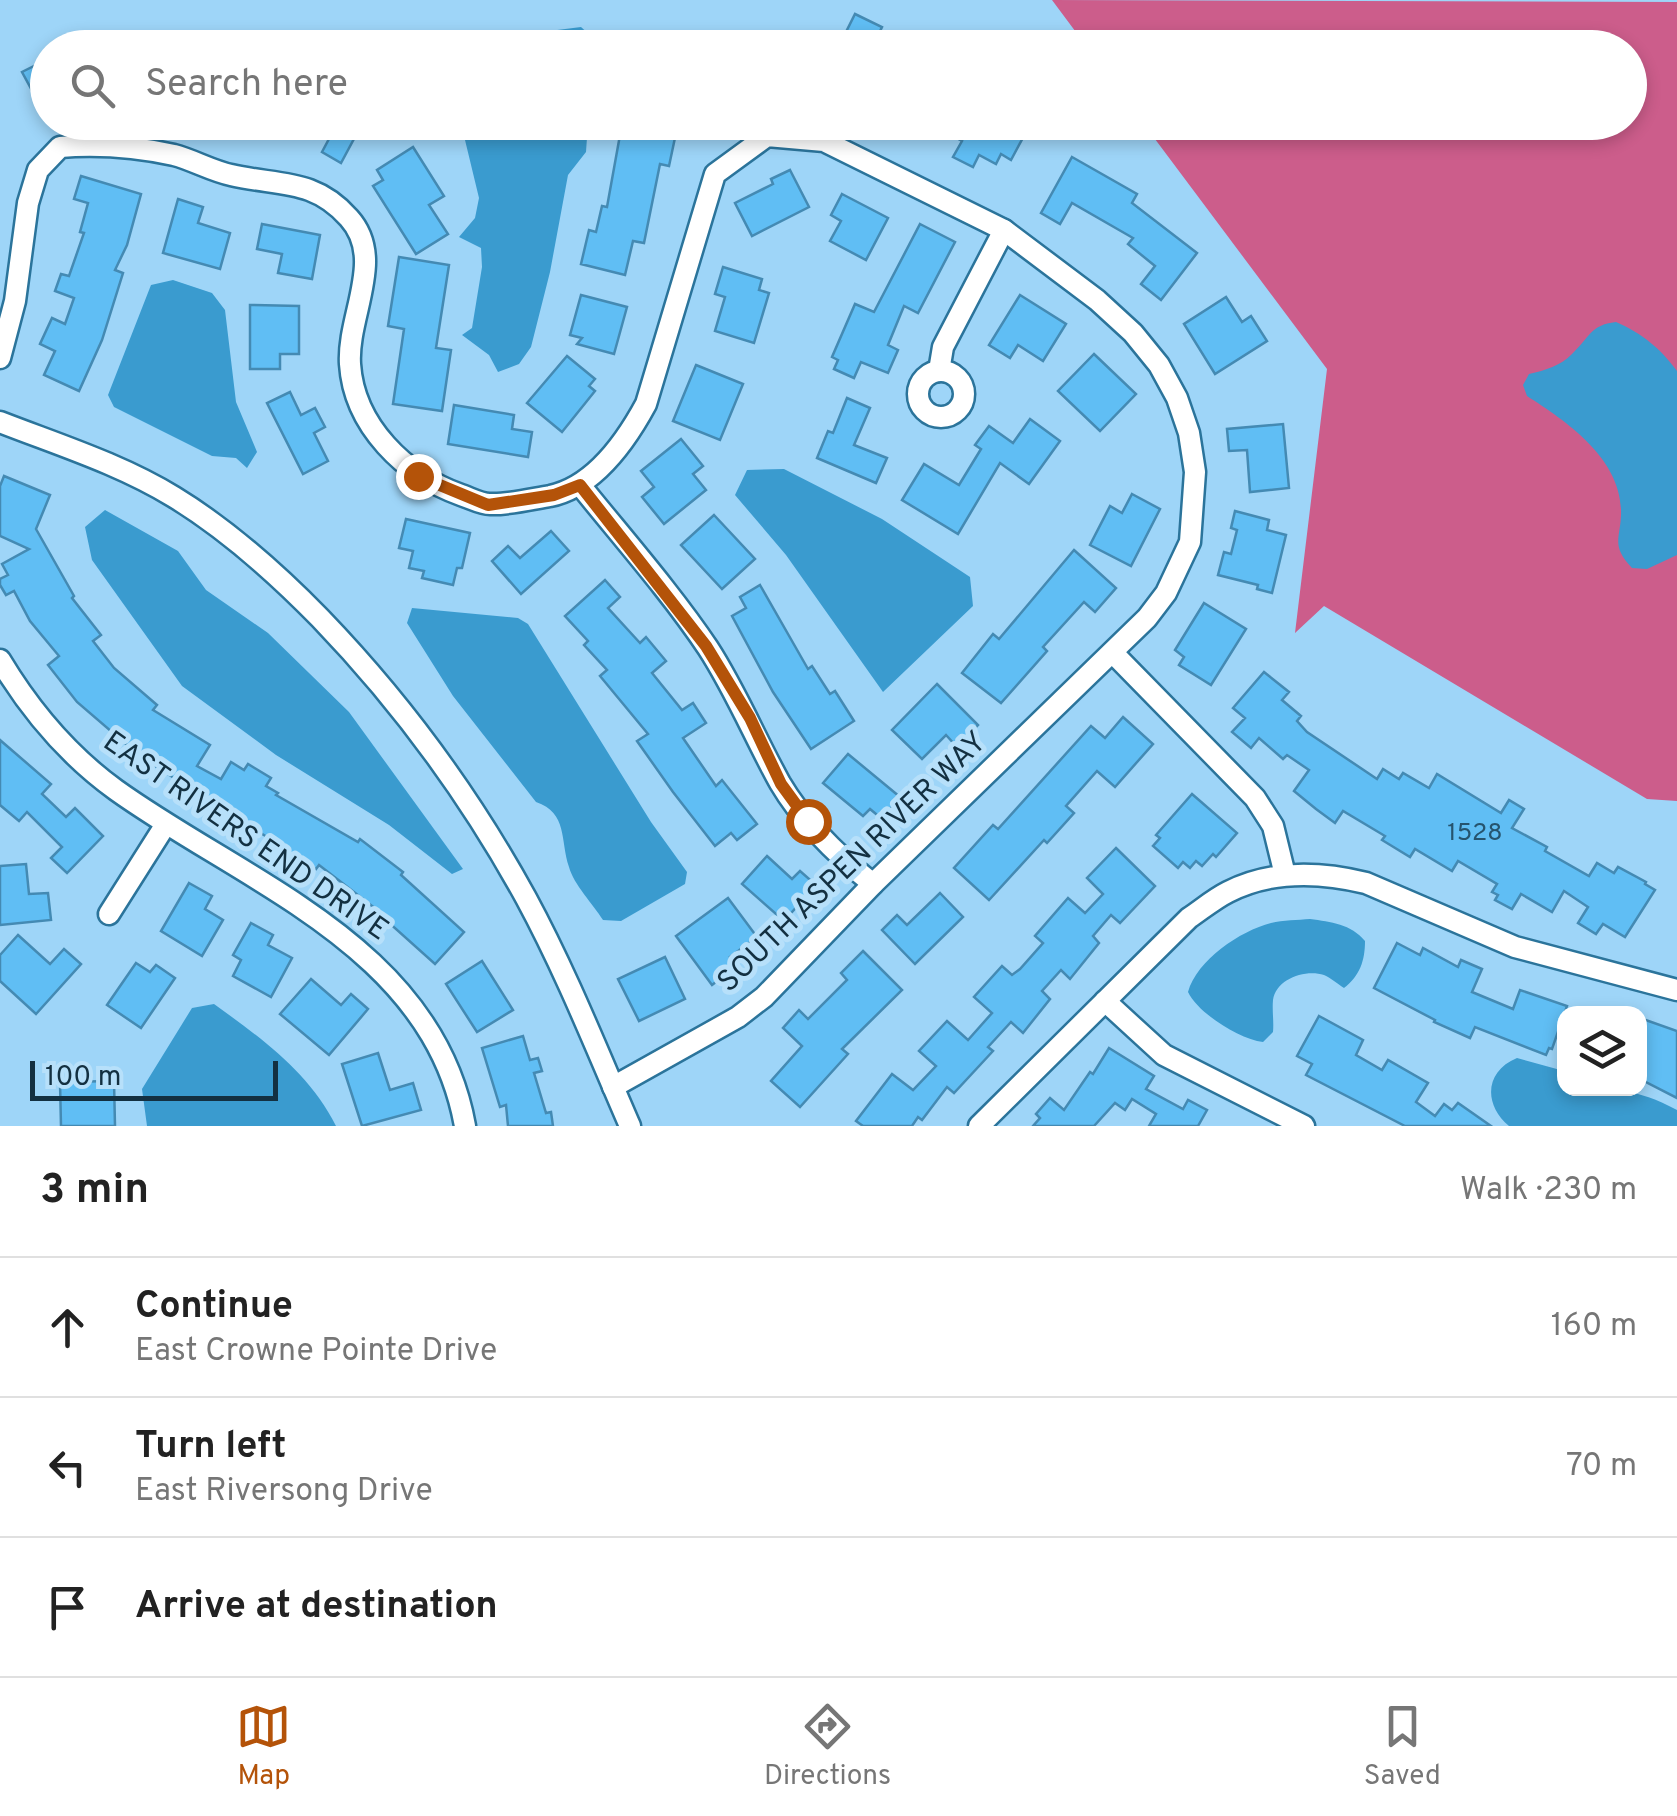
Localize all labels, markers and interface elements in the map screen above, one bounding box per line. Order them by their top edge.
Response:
search box [30,30,1647,140]
icon: search [65,58,120,113]
text: Search here [145,61,348,110]
route end [396,454,442,500]
street label: EAST RIVERS END DRIVE [95,724,395,950]
street label: SOUTH ASPEN RIVER WAY [711,725,995,1001]
route start [786,799,832,845]
house number: 1528 [1447,818,1503,850]
map controls [1557,1006,1647,1096]
button: layers [1557,1006,1647,1096]
scale bar [30,1056,278,1100]
text: 100 m [45,1060,121,1096]
text: 3 min [40,1165,149,1218]
text: Walk · 230 m [1460,1171,1637,1211]
text: Continue [135,1283,293,1332]
icon: ahead [40,1300,95,1355]
text: 160 m [1551,1307,1637,1347]
text: East Crowne Pointe Drive [135,1332,497,1372]
text: Turn left [135,1423,287,1472]
icon: left [40,1440,95,1495]
text: 70 m [1566,1447,1637,1487]
text: East Riversong Drive [135,1472,433,1512]
icon: arrive [40,1580,95,1635]
text: Arrive at destination [135,1583,498,1632]
tab: Map [236,1699,291,1795]
tab: Directions [764,1699,891,1795]
tab: Saved [1364,1699,1441,1795]

